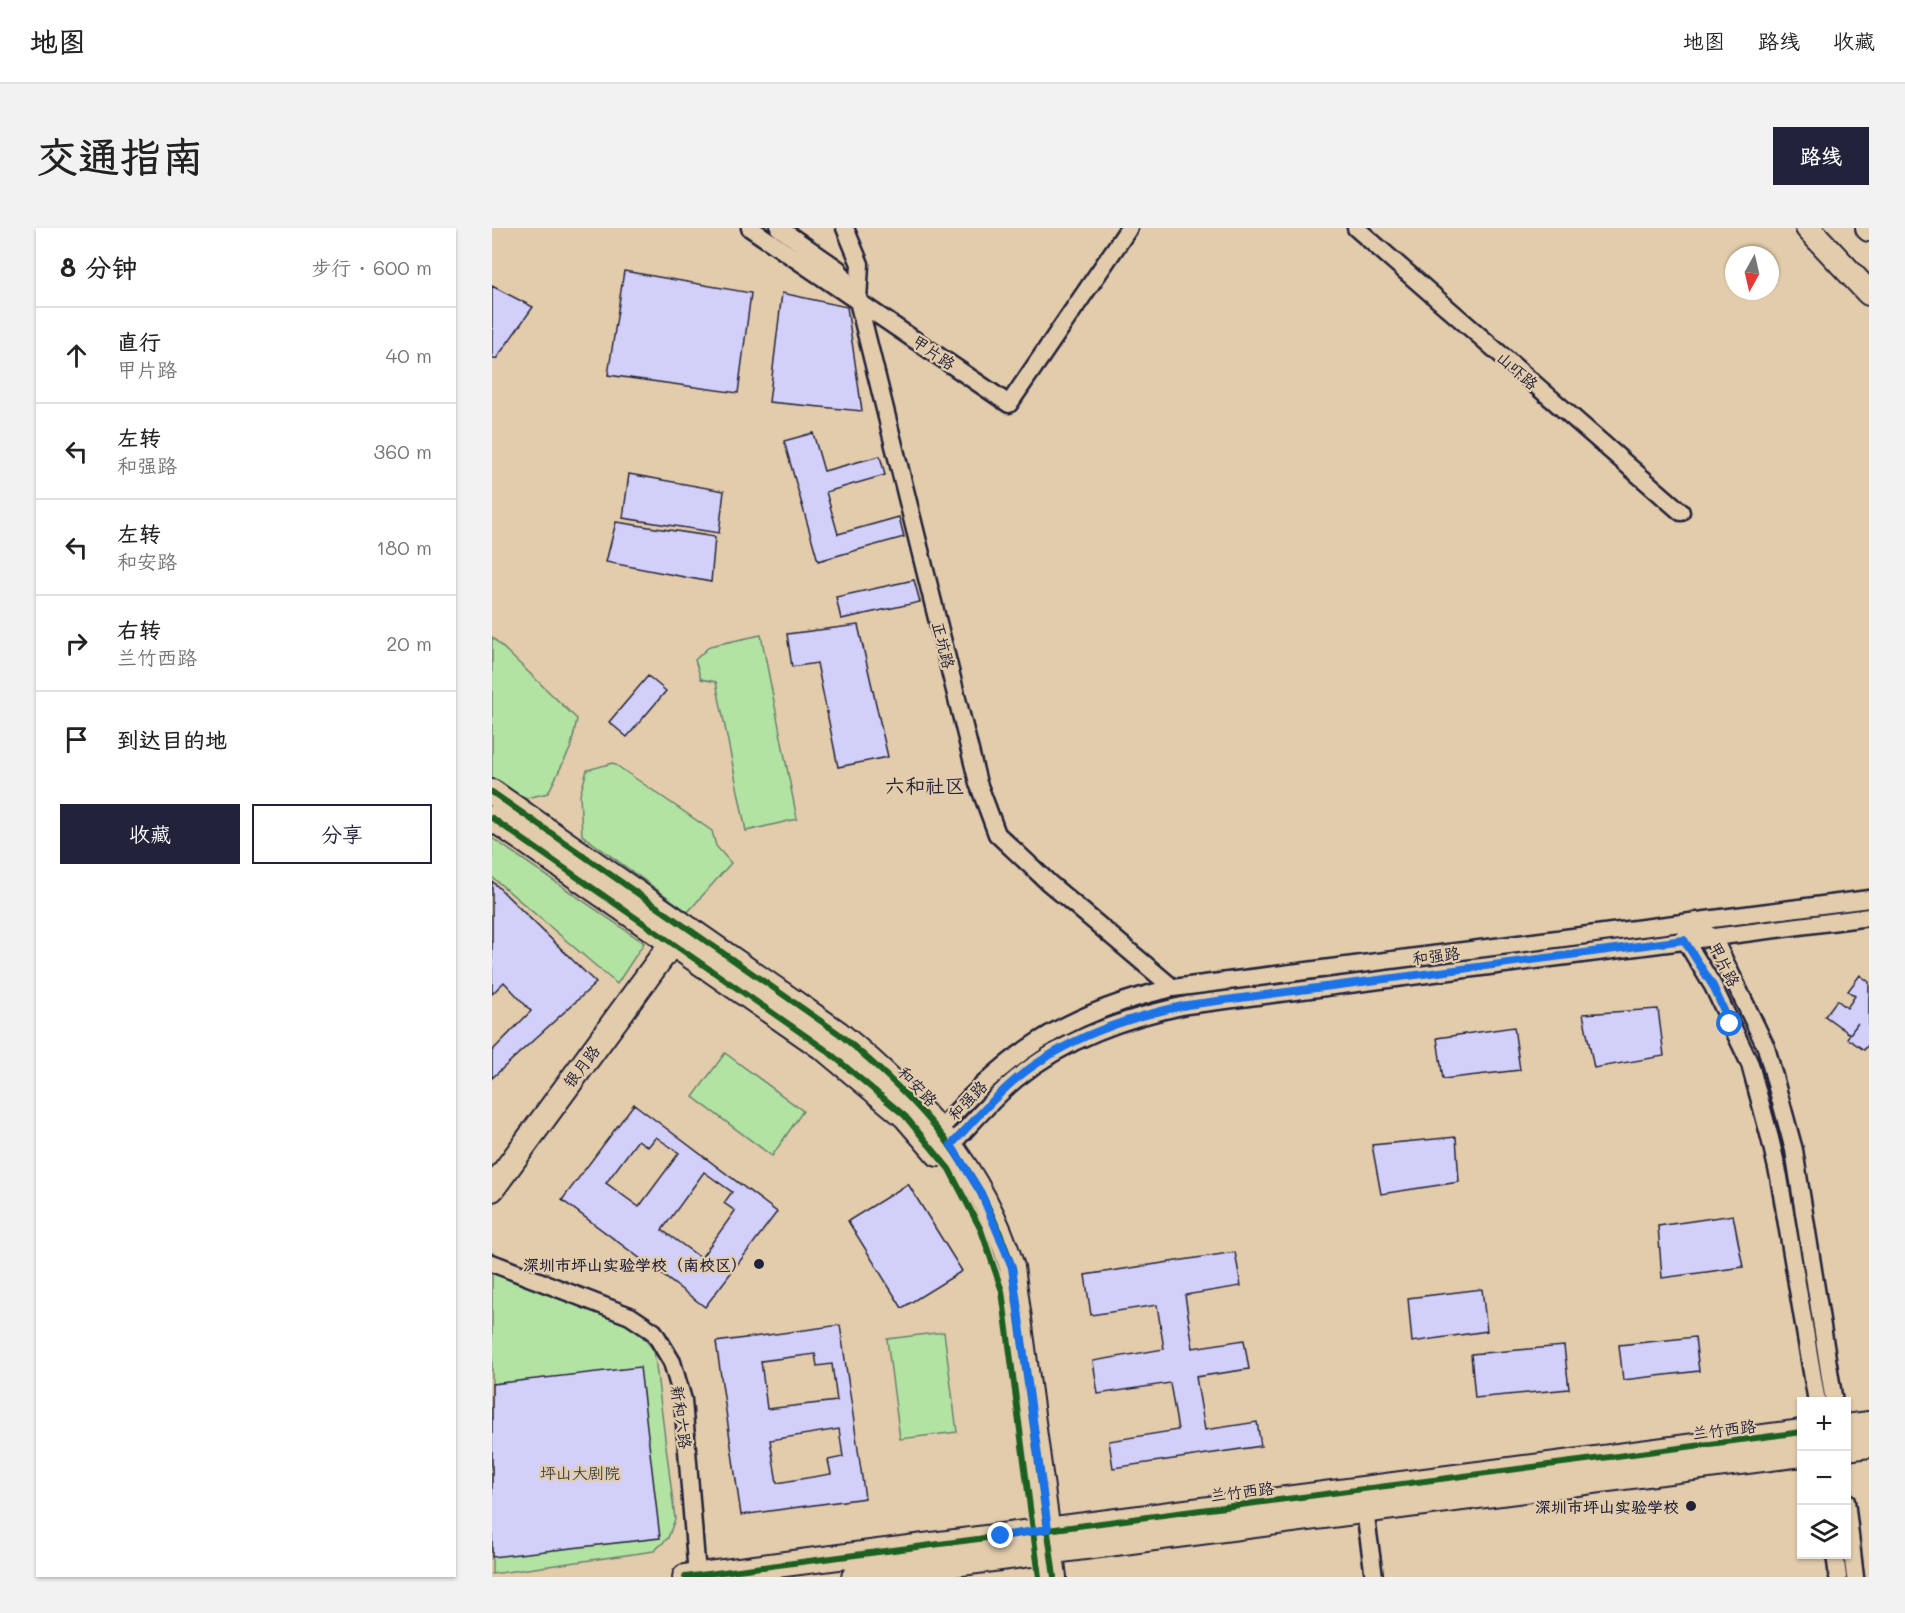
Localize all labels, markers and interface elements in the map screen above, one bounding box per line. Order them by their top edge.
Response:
text: 地图 [30,23,86,59]
text: 地图 [1683,27,1725,54]
text: 路线 [1758,27,1800,54]
text: 收藏 [1833,27,1875,54]
button: 路线 [1773,127,1869,185]
text: 交通指南 [36,128,204,183]
north arrow [1725,246,1779,300]
text: 8 分钟 [60,250,137,284]
text: 步行 · 600 m [311,254,432,280]
text: 直行 [117,327,161,356]
street label: 甲片路 [908,330,960,374]
icon: ahead [60,339,93,372]
text: 40 m [386,342,432,368]
street label: 山吓路 [1493,346,1543,394]
text: 甲片路 [117,356,177,382]
text: 左转 [117,423,161,452]
icon: left [60,435,93,468]
text: 360 m [374,438,432,464]
text: 和强路 [117,452,177,478]
text: 左转 [117,519,161,548]
icon: left [60,531,93,564]
text: 180 m [376,534,432,560]
text: 和安路 [117,548,177,574]
text: 右转 [117,615,161,644]
street label: 正坑路 [928,619,960,671]
icon: right [60,627,93,660]
text: 20 m [386,630,432,656]
text: 兰竹西路 [117,644,197,670]
icon: arrive [60,723,93,756]
text: 到达目的地 [117,725,227,754]
district label: 六和社区 [885,772,965,798]
button: 收藏 [60,804,240,864]
button: 分享 [252,804,432,864]
street label: 甲片路 [1705,938,1745,990]
street label: 和强路 [1411,942,1461,968]
route start [1716,1010,1742,1036]
street label: 银月路 [558,1041,604,1091]
street label: 和安路 [894,1061,942,1111]
street label: 和强路 [943,1075,991,1125]
place label: 深圳市坪山实验学校（南校区） [523,1254,747,1275]
marker: 深圳市坪山实验学校（南校区） [752,1257,766,1271]
street label: 新和六路 [667,1384,697,1450]
map controls [1797,1397,1851,1559]
button: + [1797,1397,1851,1451]
street label: 兰竹西路 [1691,1415,1757,1443]
button: − [1797,1451,1851,1505]
park label: 坪山大剧院 [540,1462,620,1483]
street label: 兰竹西路 [1209,1477,1275,1505]
place label: 深圳市坪山实验学校 [1535,1496,1679,1517]
marker: 深圳市坪山实验学校 [1684,1499,1698,1513]
button: layers [1797,1505,1851,1559]
route end [987,1522,1013,1548]

